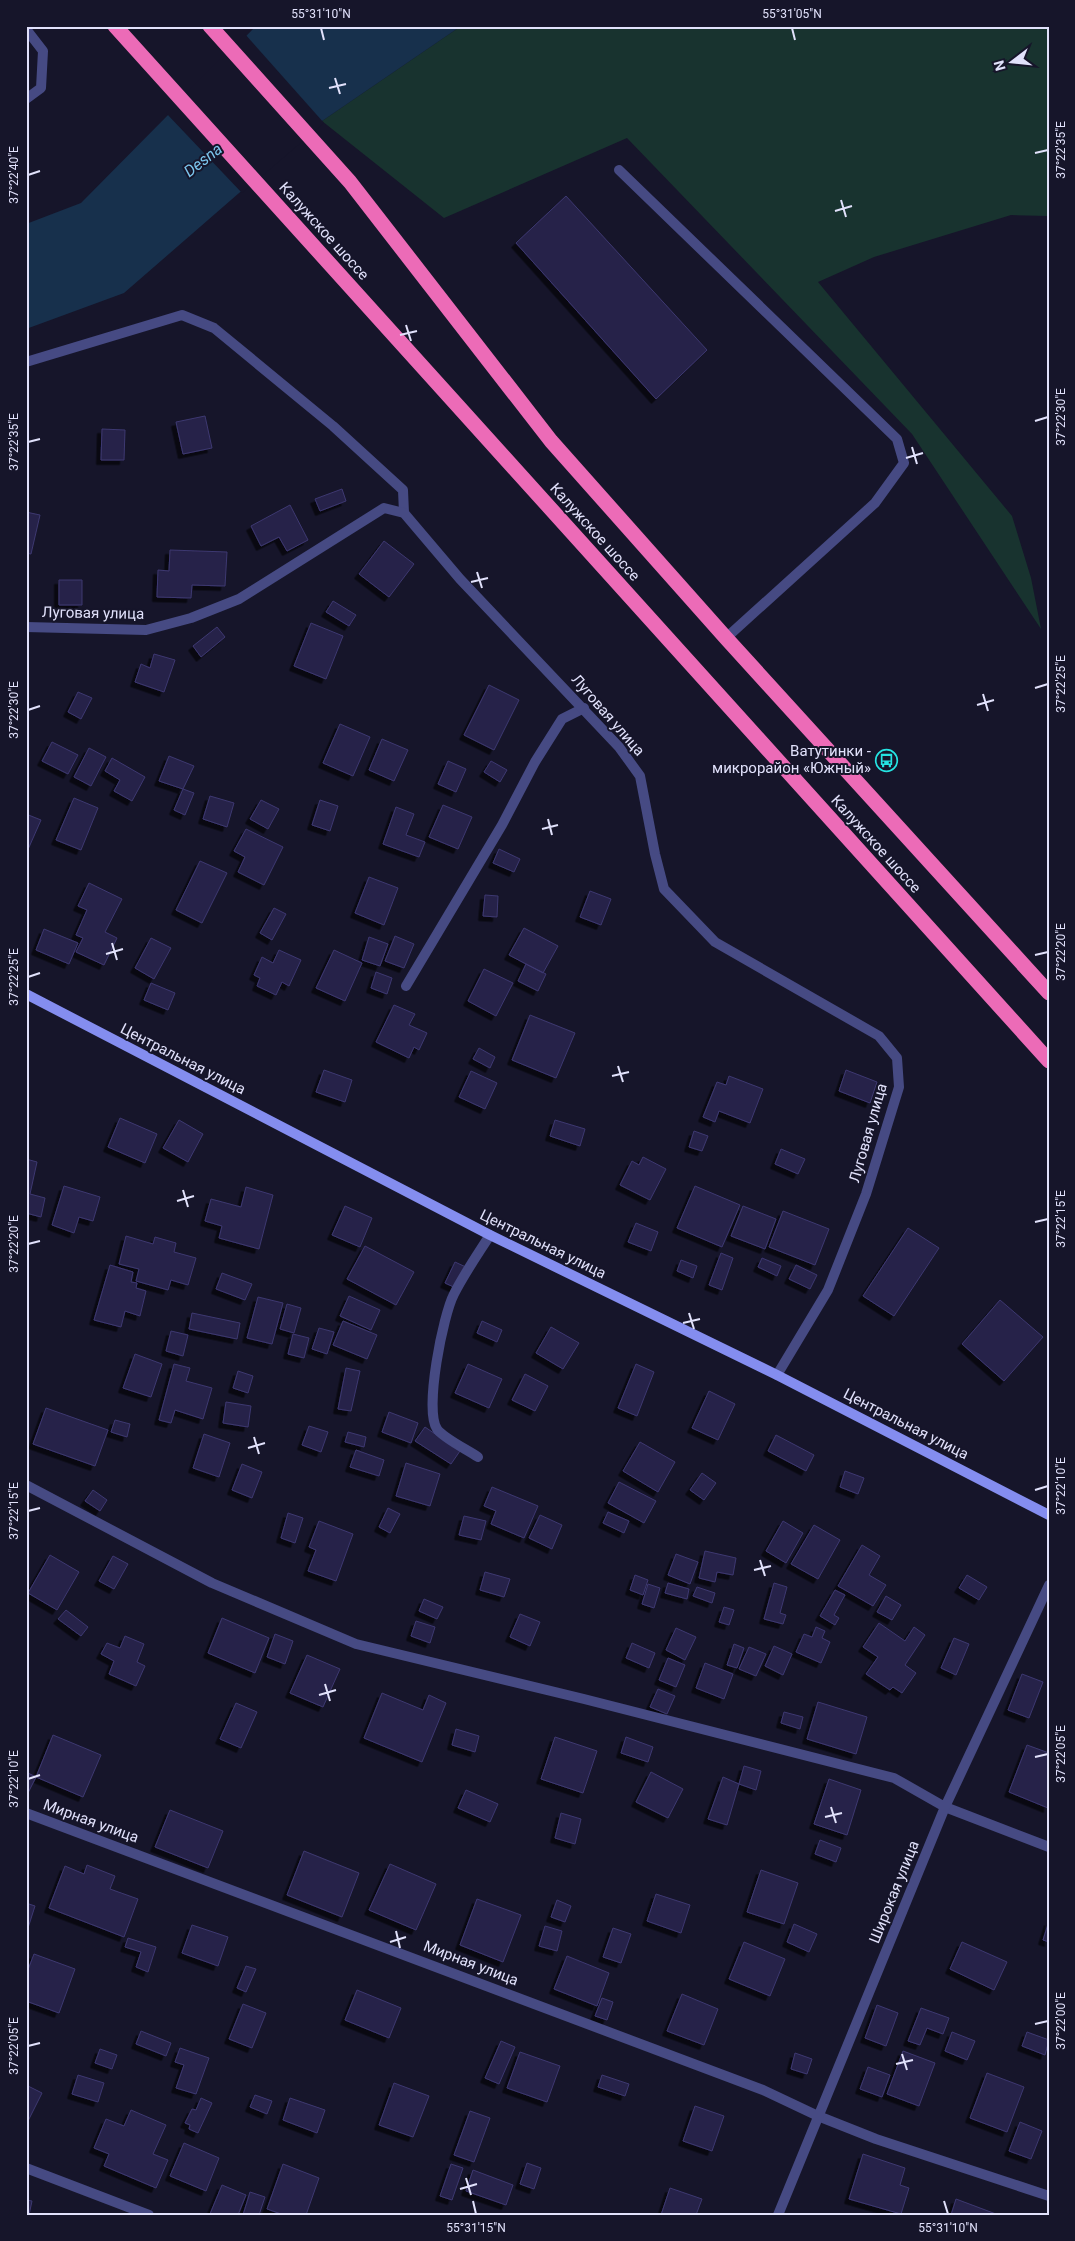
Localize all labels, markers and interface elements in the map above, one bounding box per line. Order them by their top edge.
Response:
text: 55°31'10"N [291,7,351,21]
text: 55°31'05"N [762,7,822,21]
north arrow [988,38,1038,88]
text: N [990,59,1009,73]
text: 37°22'35"E [1054,121,1068,179]
water label: Desna [180,139,226,181]
text: 37°22'40"E [7,146,21,204]
street label: Калужское шоссе [275,178,373,284]
text: 37°22'30"E [1054,388,1068,446]
text: 37°22'35"E [7,413,21,471]
street label: Калужское шоссе [546,479,644,585]
street label: Луговая улица [42,603,144,623]
text: 37°22'25"E [1054,655,1068,713]
street label: Луговая улица [568,670,648,760]
text: 37°22'30"E [7,681,21,739]
place label: Ватутинки - микрорайон «Южный» [712,742,871,777]
bus stop icon: Ватутинки - микрорайон «Южный» [875,748,899,772]
street label: Калужское шоссе [827,791,925,897]
text: 37°22'20"E [1054,923,1068,981]
text: 37°22'25"E [7,948,21,1006]
street label: Центральная улица [117,1020,249,1098]
street label: Луговая улица [845,1081,891,1185]
text: 37°22'15"E [1054,1190,1068,1248]
street label: Центральная улица [477,1206,609,1282]
text: 37°22'20"E [7,1215,21,1273]
street label: Центральная улица [840,1385,972,1463]
text: 37°22'10"E [1054,1457,1068,1515]
text: 37°22'15"E [7,1482,21,1540]
text: 37°22'05"E [1054,1725,1068,1783]
text: 37°22'10"E [7,1750,21,1808]
street label: Мирная улица [41,1795,141,1847]
street label: Широкая улица [865,1838,923,1946]
street label: Мирная улица [421,1937,521,1989]
text: 37°22'00"E [1054,1992,1068,2050]
text: 37°22'05"E [7,2017,21,2075]
text: 55°31'15"N [446,2221,506,2235]
text: 55°31'10"N [918,2221,978,2235]

